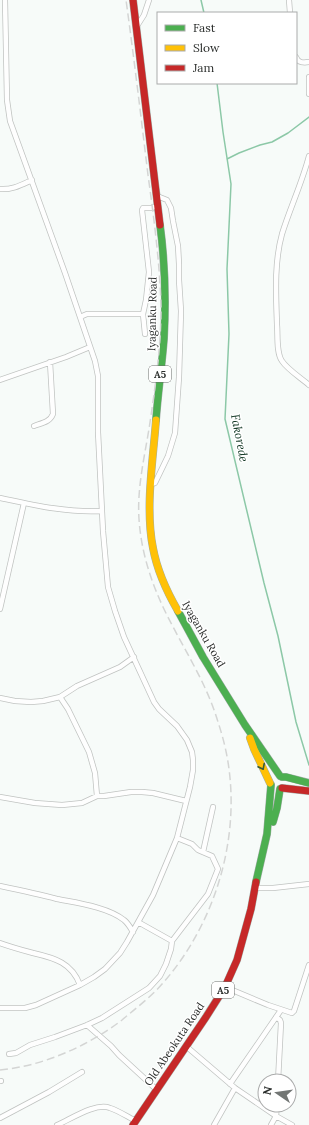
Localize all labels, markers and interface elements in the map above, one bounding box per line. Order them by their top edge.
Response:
legend [157,12,297,84]
text: Fast [193,20,216,35]
text: Slow [193,40,220,55]
text: Jam [192,60,214,75]
street label: Iyaganku Road [144,276,160,351]
road number: A5 [149,366,171,382]
water label: Fakorede [228,413,252,464]
street label: Iyaganku Road [179,598,229,670]
one-way arrow [258,763,265,771]
road number: A5 [212,982,234,998]
street label: Old Abeokuta Road [141,999,207,1088]
north arrow [257,1073,297,1113]
text: N [259,1085,275,1096]

